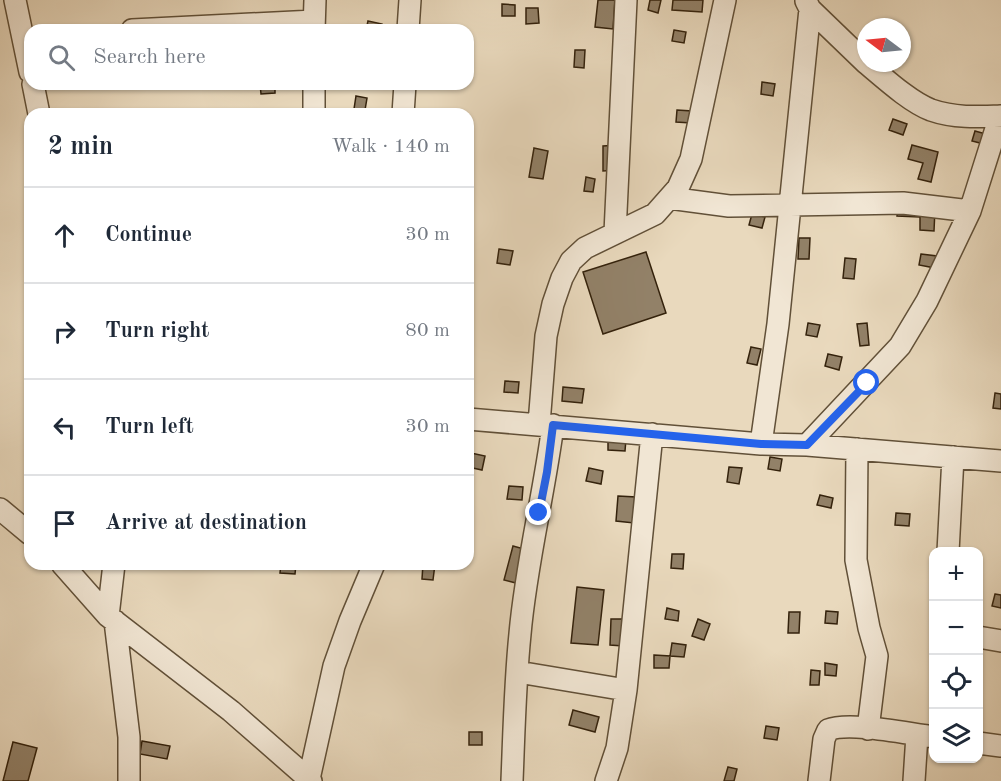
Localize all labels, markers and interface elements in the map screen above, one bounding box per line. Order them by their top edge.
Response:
north arrow [857,18,911,72]
search box [24,24,474,90]
icon: search [45,41,78,74]
text: Search here [93,46,206,68]
text: 2 min [48,134,113,160]
text: Walk · 140 m [331,137,450,157]
icon: ahead [48,219,81,252]
text: Continue [105,224,192,246]
text: 30 m [405,225,450,245]
icon: right [48,315,81,348]
text: Turn right [105,320,209,342]
text: 80 m [405,321,450,341]
route start [853,369,879,395]
icon: left [48,411,81,444]
text: Turn left [105,416,194,438]
text: 30 m [405,417,450,437]
route end [525,499,551,525]
icon: arrive [48,507,81,540]
text: Arrive at destination [105,512,307,534]
map controls [929,547,983,763]
button: + [929,547,983,601]
button: − [929,601,983,655]
button: locate [929,655,983,709]
button: layers [929,709,983,763]

